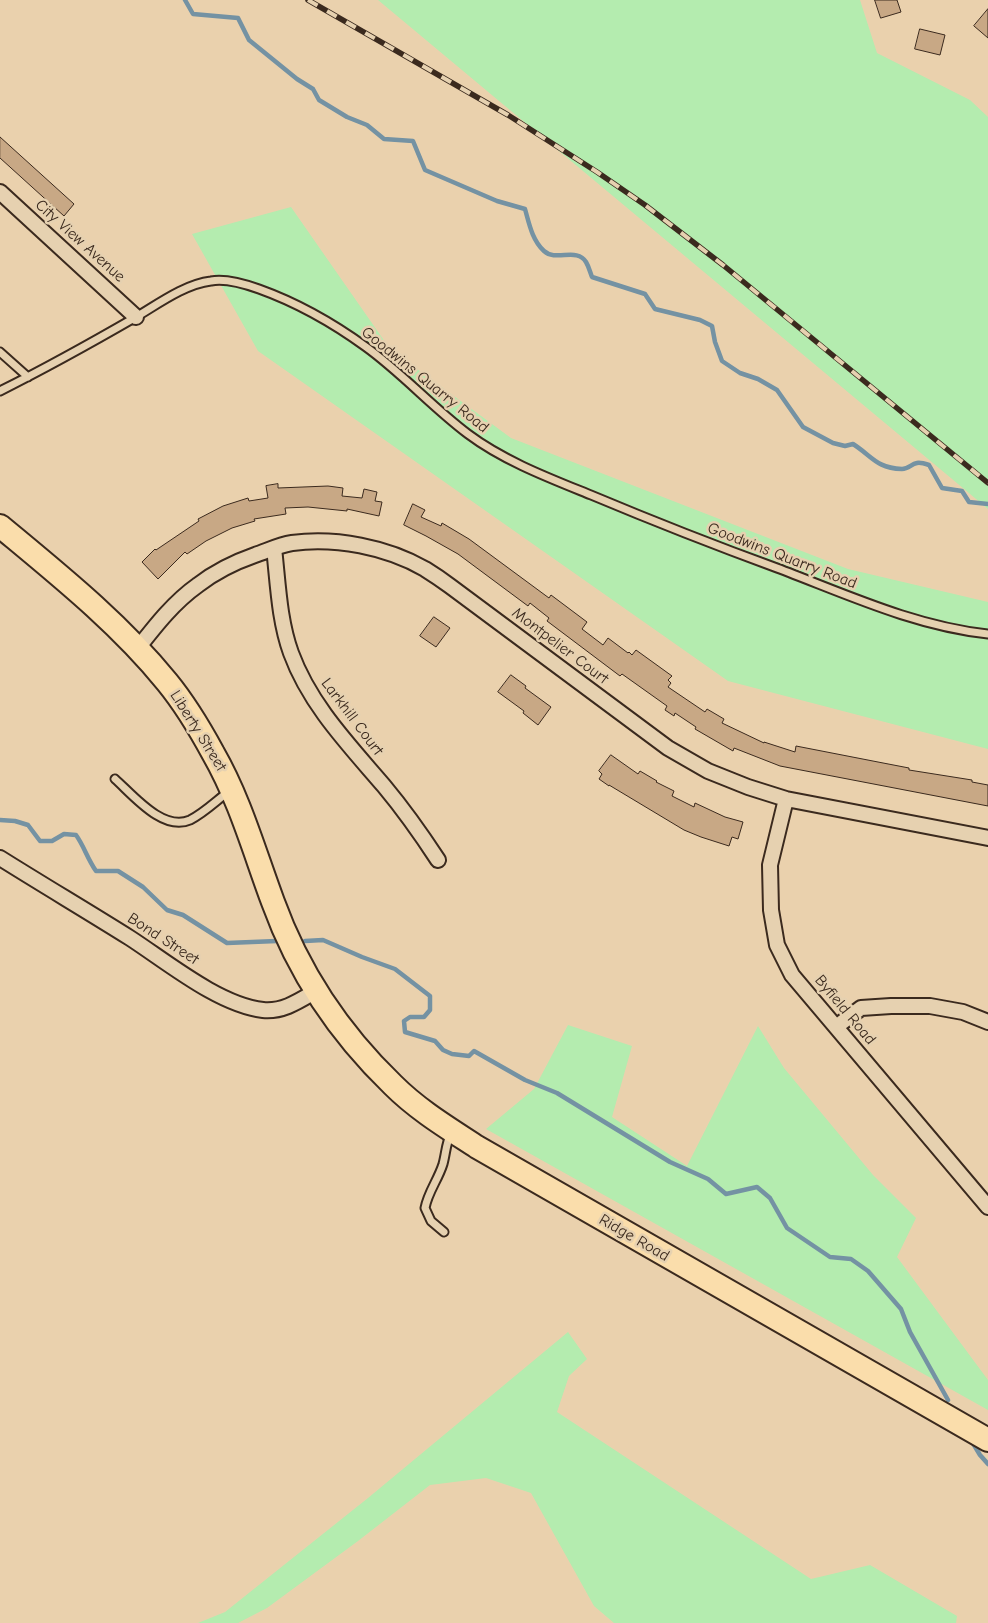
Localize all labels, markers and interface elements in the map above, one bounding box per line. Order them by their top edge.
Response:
street label: City View Avenue [31,196,129,286]
street label: Goodwins Quarry Road [357,323,493,437]
street label: Goodwins Quarry Road [705,519,859,593]
street label: Montpelier Court [508,603,612,689]
street label: Larkhill Court [317,674,387,760]
street label: Liberty Street [166,687,230,775]
street label: Bond Street [124,909,202,969]
street label: Byfield Road [810,971,880,1049]
street label: Ridge Road [595,1210,673,1266]

